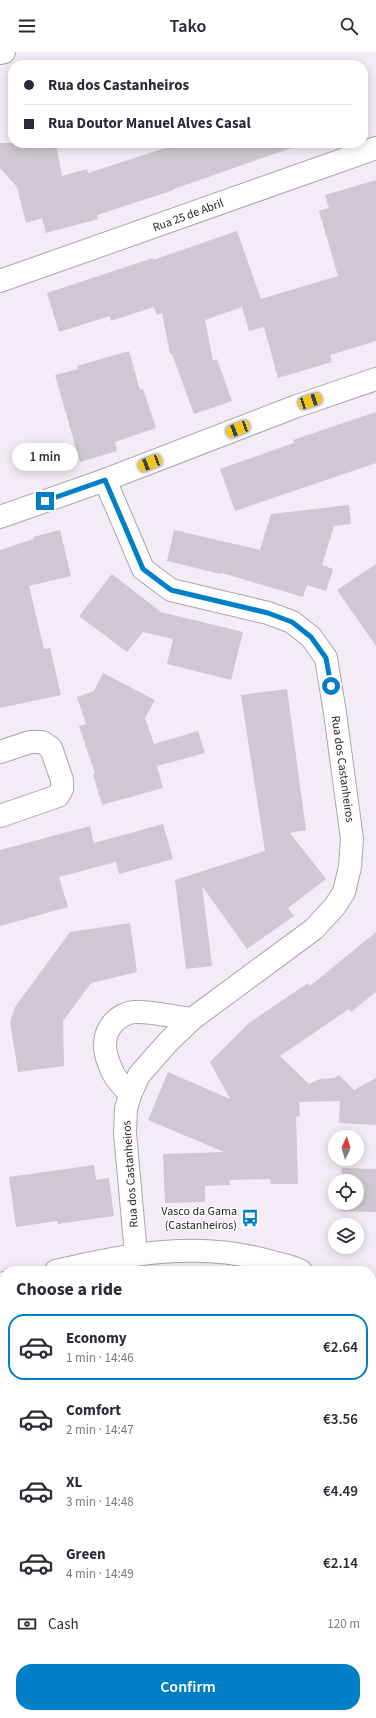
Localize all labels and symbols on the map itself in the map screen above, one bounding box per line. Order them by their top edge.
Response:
street label: Rua 25 de Abril [150,195,226,236]
car [297,392,323,410]
car [225,419,251,439]
callout: 1 min [12,443,78,471]
car [137,453,163,473]
route end [36,492,54,510]
route start [322,677,340,695]
street label: Rua dos Castanheiros [327,715,358,823]
street label: Rua dos Castanheiros [118,1120,143,1228]
north arrow [328,1130,364,1166]
place label: Vasco da Gama (Castanheiros) [161,1203,237,1234]
bus stop icon: Vasco da Gama (Castanheiros) [240,1208,260,1228]

